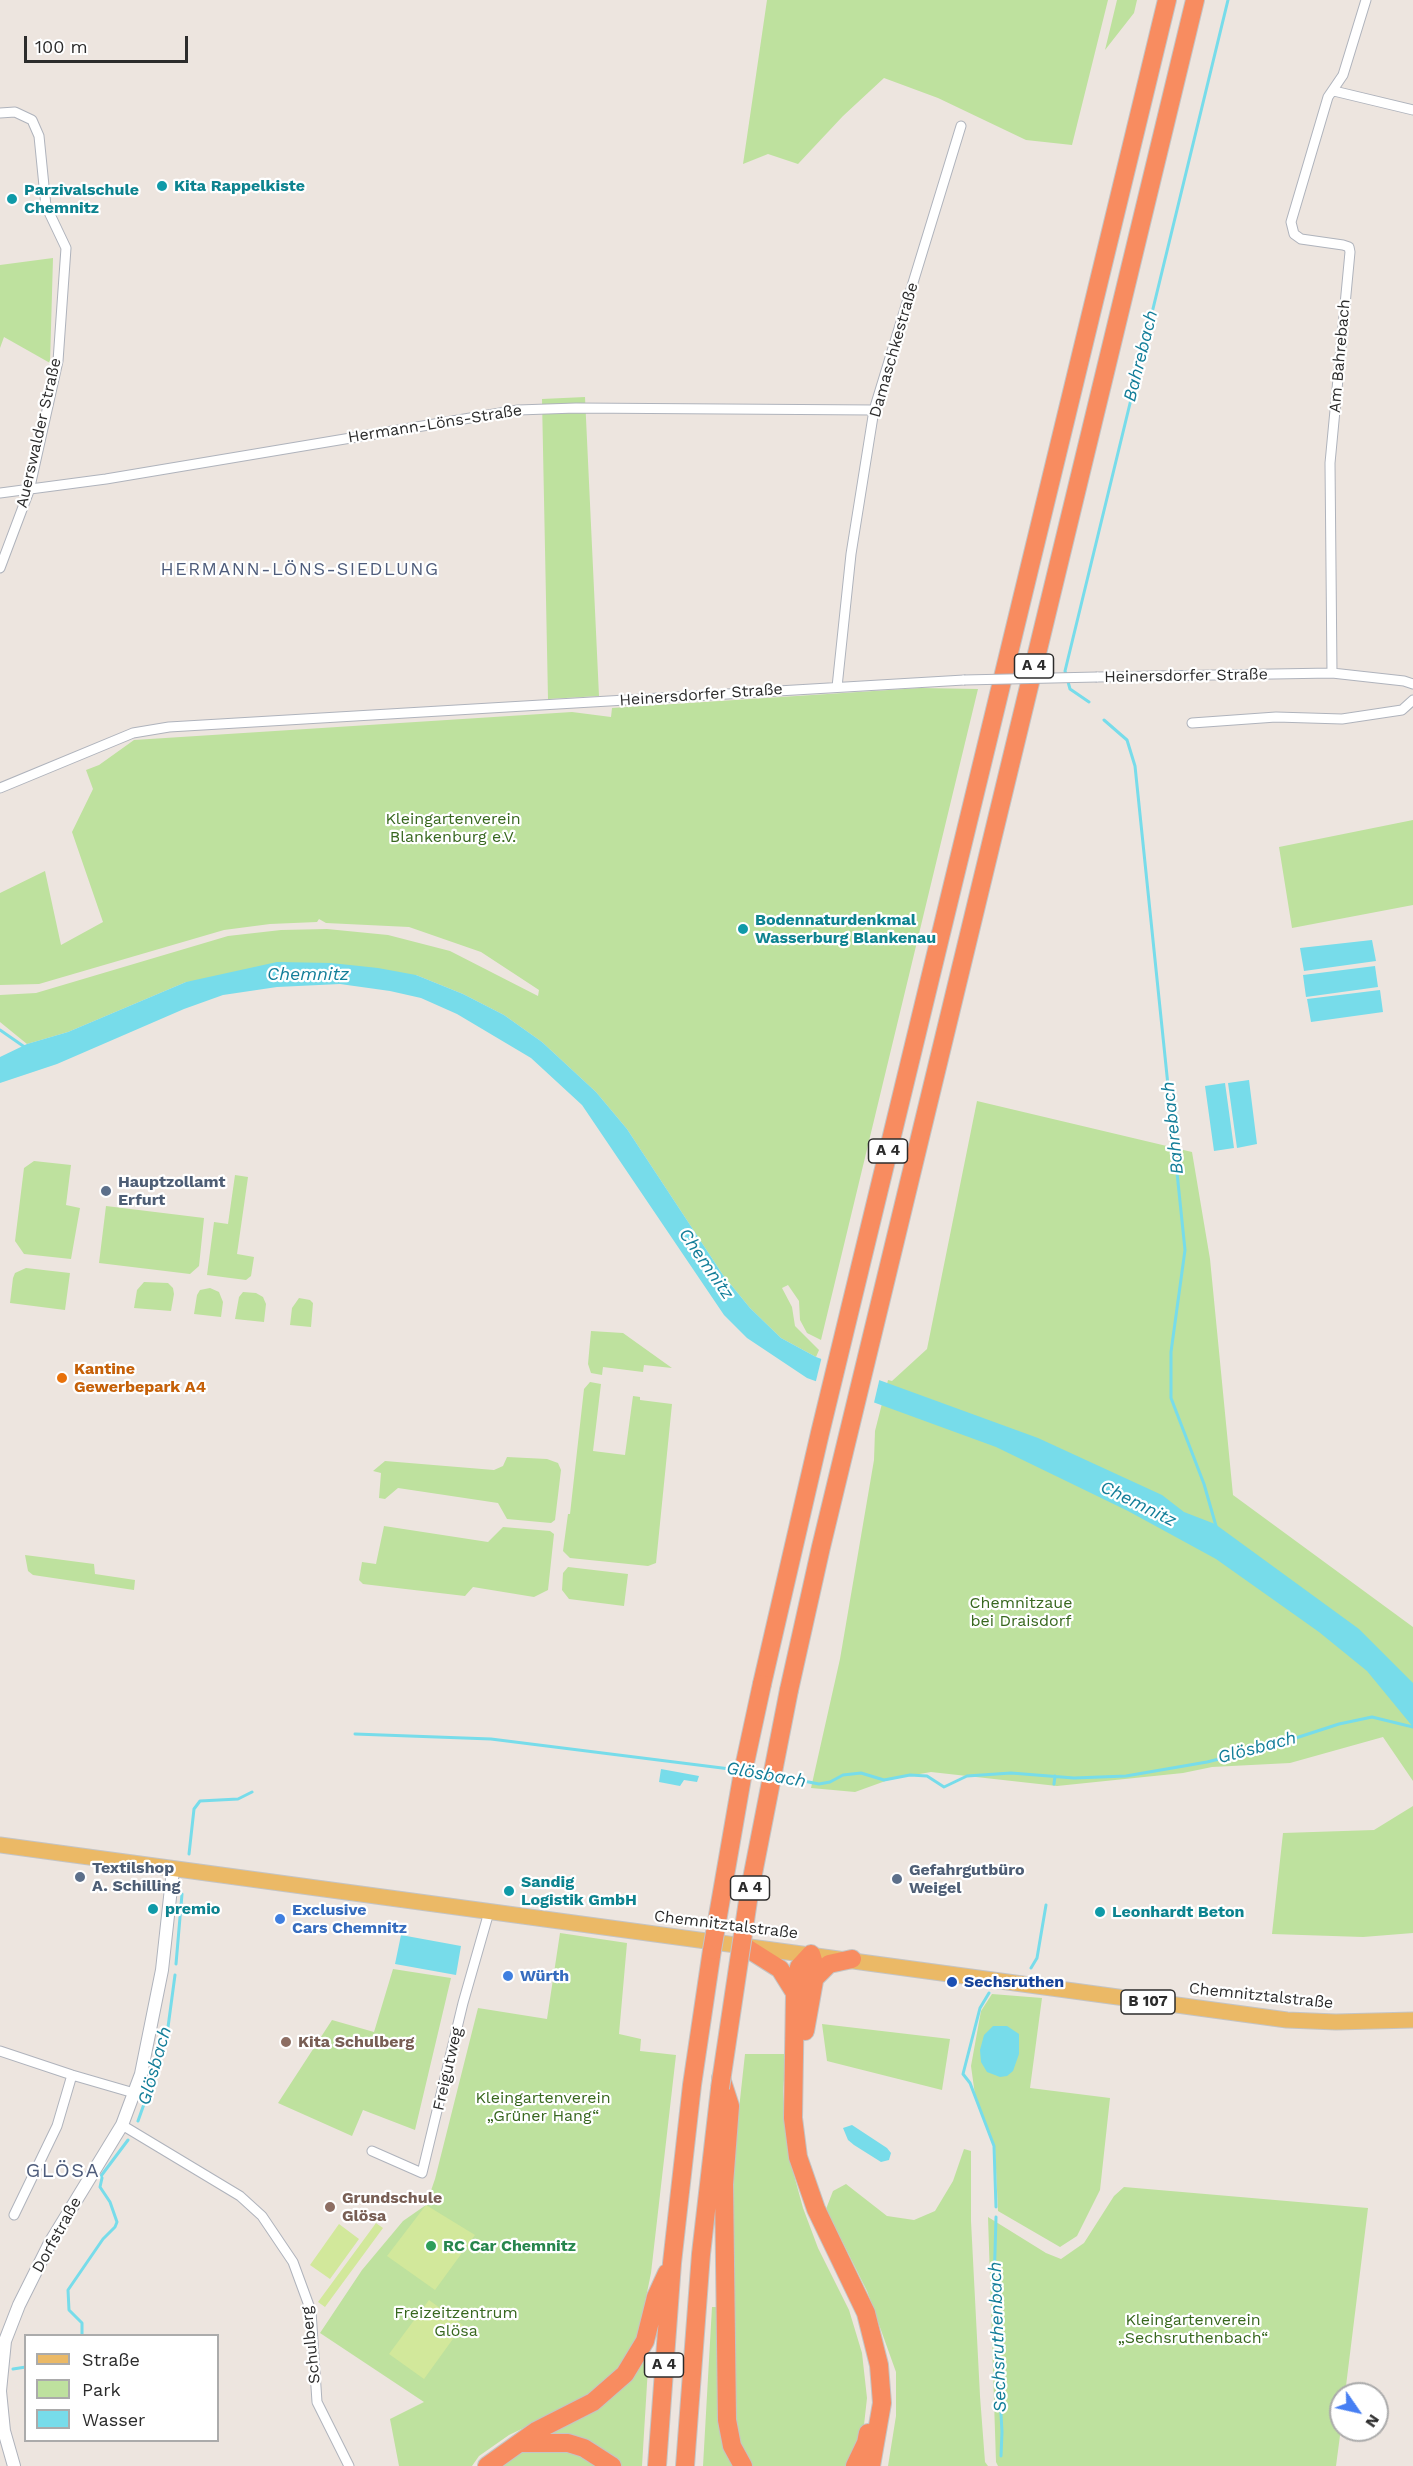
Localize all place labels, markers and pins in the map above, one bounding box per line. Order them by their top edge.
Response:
place label: Kita Rappelkiste [174,176,305,196]
marker: Kita Rappelkiste [155,179,169,193]
place label: Parzivalschule Chemnitz [24,180,139,218]
marker: Parzivalschule Chemnitz [5,192,19,206]
place label: Bodennaturdenkmal Wasserburg Blankenau [755,910,936,948]
marker: Bodennaturdenkmal Wasserburg Blankenau [736,922,750,936]
place label: Hauptzollamt Erfurt [118,1172,226,1210]
marker: Hauptzollamt Erfurt [99,1184,113,1198]
place label: Kantine Gewerbepark A4 [74,1359,206,1397]
marker: Kantine Gewerbepark A4 [55,1371,69,1385]
place label: Textilshop A. Schilling [92,1858,180,1896]
place label: Gefahrgutbüro Weigel [909,1860,1024,1898]
marker: Textilshop A. Schilling [73,1870,87,1884]
place label: Sandig Logistik GmbH [521,1872,637,1910]
marker: Gefahrgutbüro Weigel [890,1872,904,1886]
marker: Sandig Logistik GmbH [502,1884,516,1898]
place label: premio [165,1899,220,1919]
place label: Exclusive Cars Chemnitz [292,1900,407,1938]
marker: premio [146,1902,160,1916]
place label: Leonhardt Beton [1112,1902,1244,1922]
marker: Leonhardt Beton [1093,1905,1107,1919]
marker: Exclusive Cars Chemnitz [273,1912,287,1926]
place label: Würth [520,1966,569,1986]
marker: Würth [501,1969,515,1983]
place label: Sechsruthen [964,1972,1064,1992]
marker: Sechsruthen [945,1975,959,1989]
place label: Kita Schulberg [298,2032,414,2052]
marker: Kita Schulberg [279,2035,293,2049]
place label: Grundschule Glösa [342,2188,442,2226]
marker: Grundschule Glösa [323,2200,337,2214]
place label: RC Car Chemnitz [443,2236,576,2256]
marker: RC Car Chemnitz [424,2239,438,2253]

